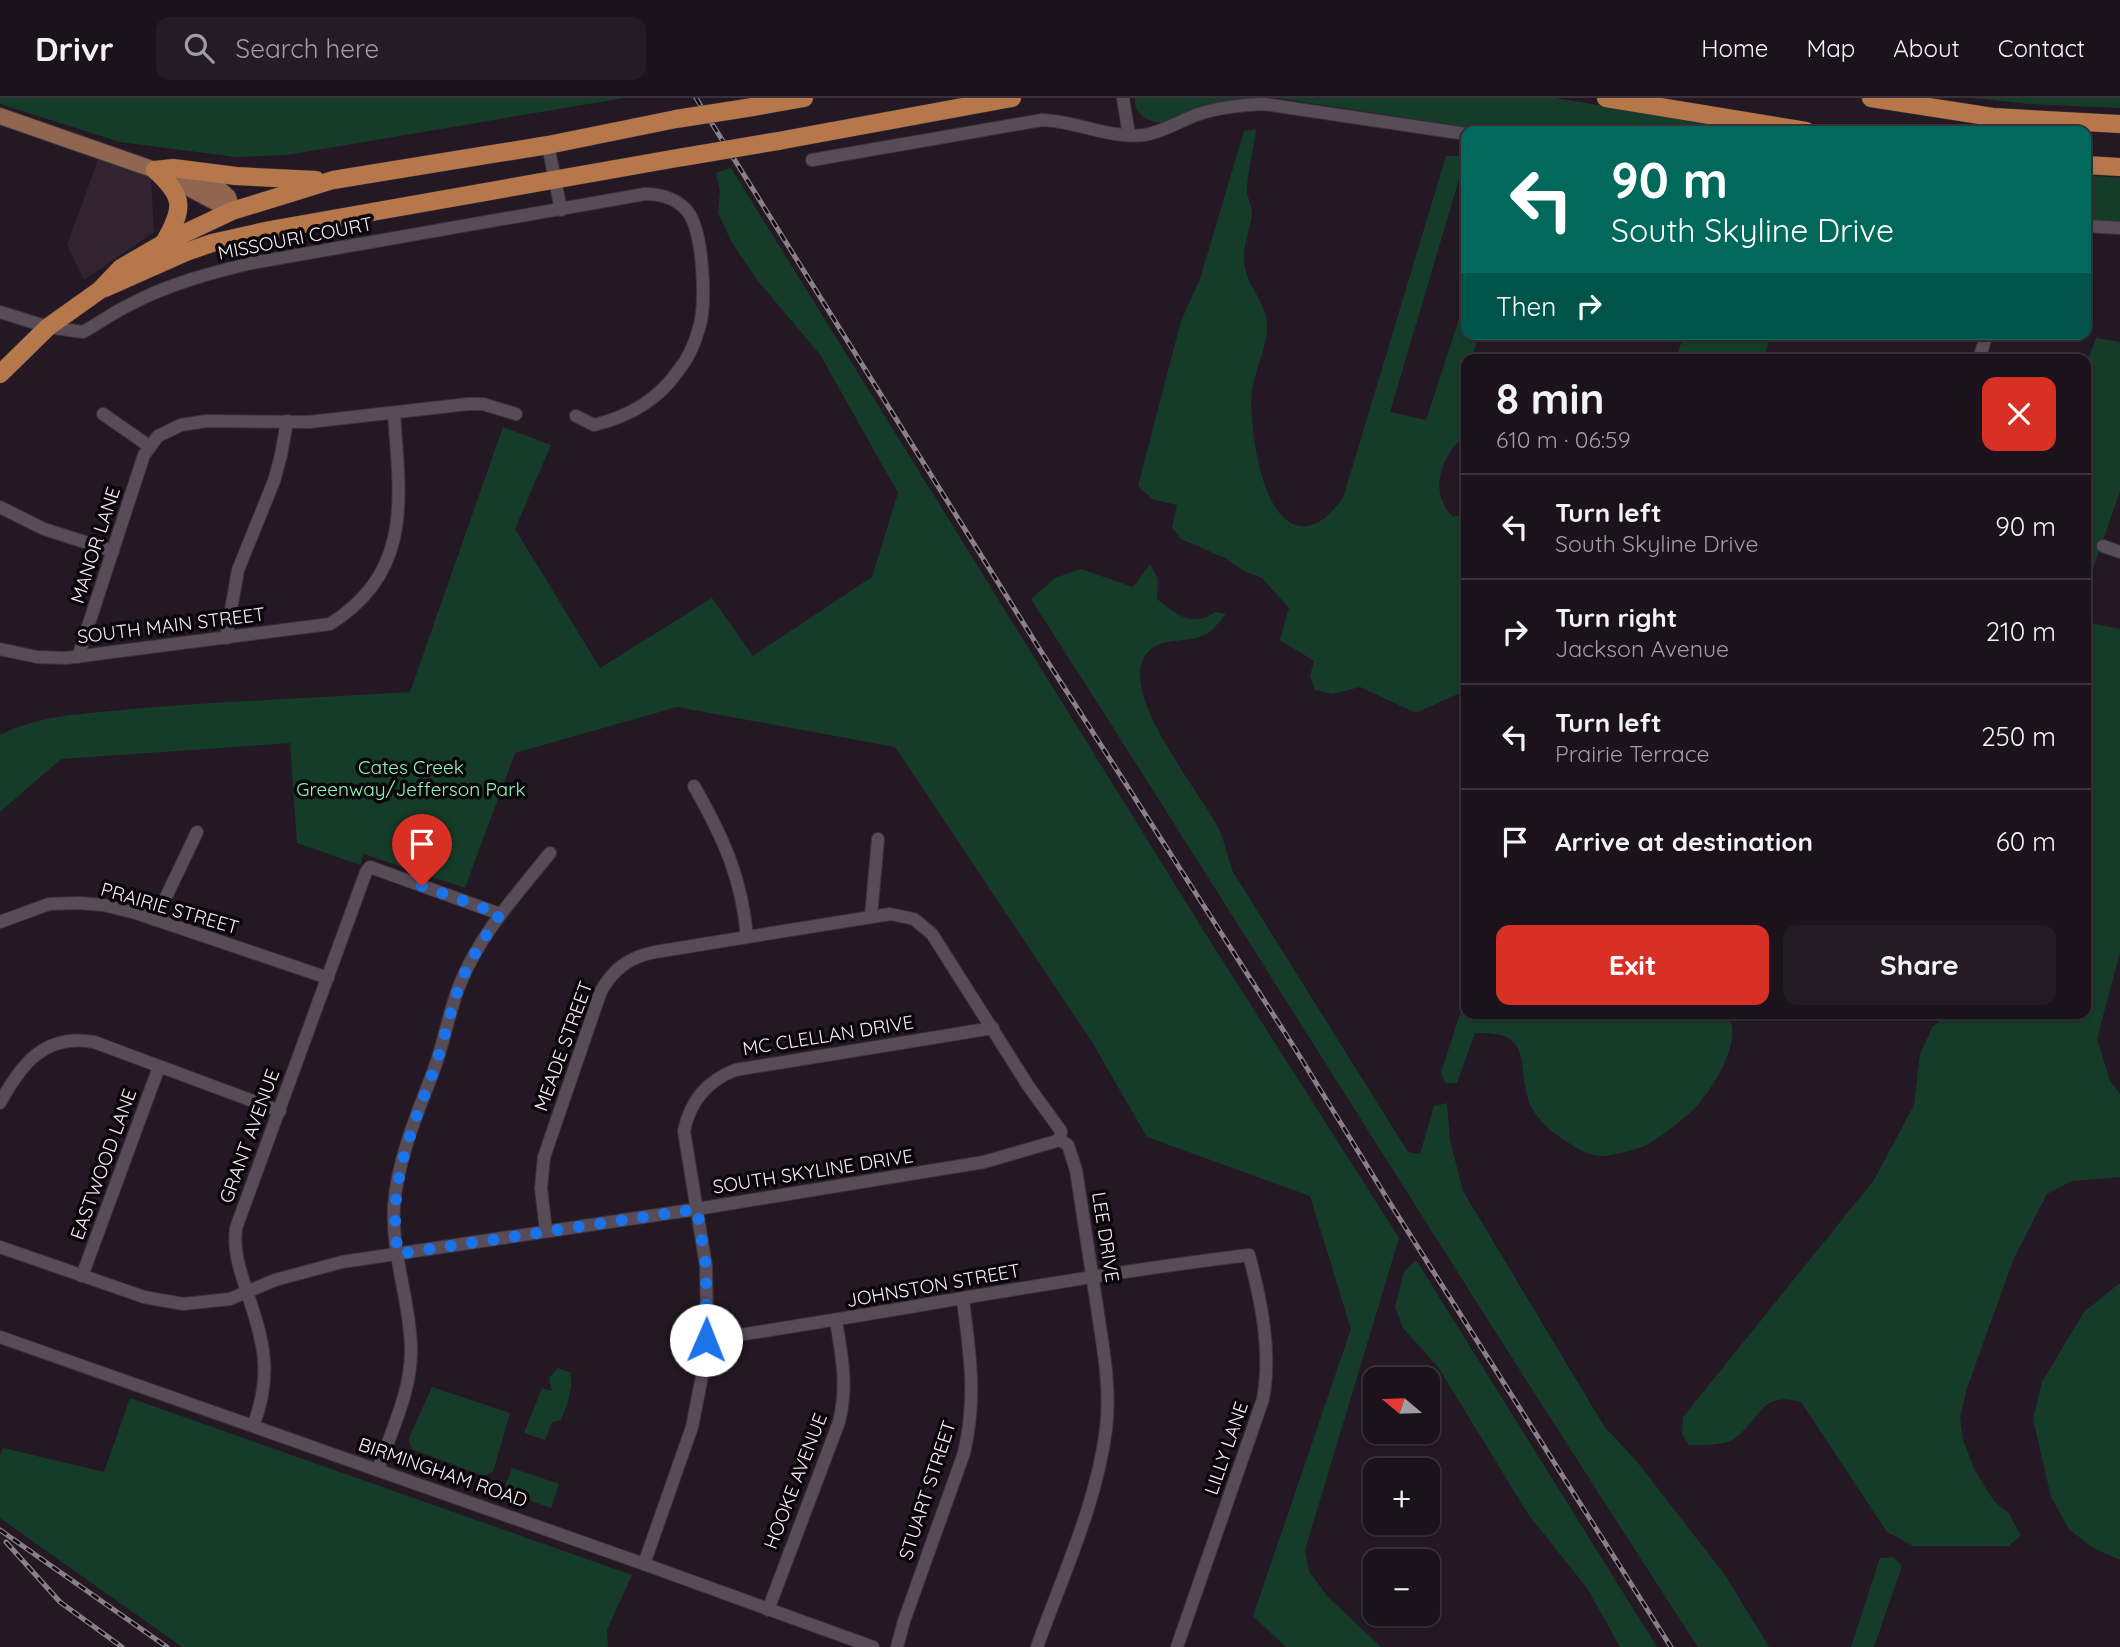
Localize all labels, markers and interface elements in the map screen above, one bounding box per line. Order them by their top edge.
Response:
search box [156,17,646,80]
text: Drivr [35,28,114,69]
icon: search [180,29,218,67]
text: Search here [236,32,379,65]
text: Home [1701,33,1768,63]
text: Map [1806,33,1855,63]
text: About [1893,33,1960,63]
text: Contact [1998,33,2085,63]
text: 90 m [1611,149,1728,210]
icon: left [1496,154,1587,245]
text: South Skyline Drive [1611,210,1894,250]
street label: MISSOURI COURT [216,211,374,265]
icon: right [1570,287,1608,325]
text: Then [1496,290,1556,323]
text: 8 min [1496,372,1604,425]
button: close [1982,377,2056,451]
text: 610 m · 06:59 [1496,425,1630,454]
street label: MANOR LANE [65,484,125,606]
text: Turn left [1555,496,1662,529]
icon: left [1496,508,1534,546]
text: 90 m [1995,510,2056,543]
text: South Skyline Drive [1555,529,1758,558]
text: Turn right [1555,601,1677,634]
street label: SOUTH MAIN STREET [76,602,266,648]
icon: right [1496,613,1534,651]
text: 210 m [1986,615,2056,648]
text: Jackson Avenue [1555,634,1729,663]
text: Turn left [1555,706,1662,739]
icon: left [1496,718,1534,756]
text: 250 m [1981,720,2056,753]
text: Prairie Terrace [1555,739,1710,768]
park label: Cates Creek Greenway/Jefferson Park [296,755,526,801]
pin [392,814,452,886]
icon: arrive [1496,823,1534,861]
icon: arrive [403,825,441,863]
text: Arrive at destination [1555,825,1813,858]
text: 60 m [1996,825,2056,858]
street label: PRAIRIE STREET [98,877,242,939]
button: Exit [1496,925,1769,1005]
button: Share [1783,925,2056,1005]
street label: MEADE STREET [528,978,598,1114]
street label: MC CLELLAN DRIVE [741,1010,915,1060]
street label: GRANT AVENUE [214,1066,284,1206]
street label: EASTWOOD LANE [65,1085,141,1243]
street label: SOUTH SKYLINE DRIVE [711,1143,915,1199]
street label: LEE DRIVE [1087,1190,1125,1284]
street label: JOHNSTON STREET [844,1258,1022,1312]
position arrow [669,1303,743,1377]
north arrow [1363,1367,1440,1444]
map controls [1363,1367,1440,1626]
street label: LILLY LANE [1199,1398,1253,1498]
street label: HOOKE AVENUE [758,1410,832,1552]
street label: STUART STREET [893,1417,961,1563]
street label: BIRMINGHAM ROAD [355,1432,531,1512]
button: + [1363,1458,1440,1535]
button: − [1363,1549,1440,1626]

